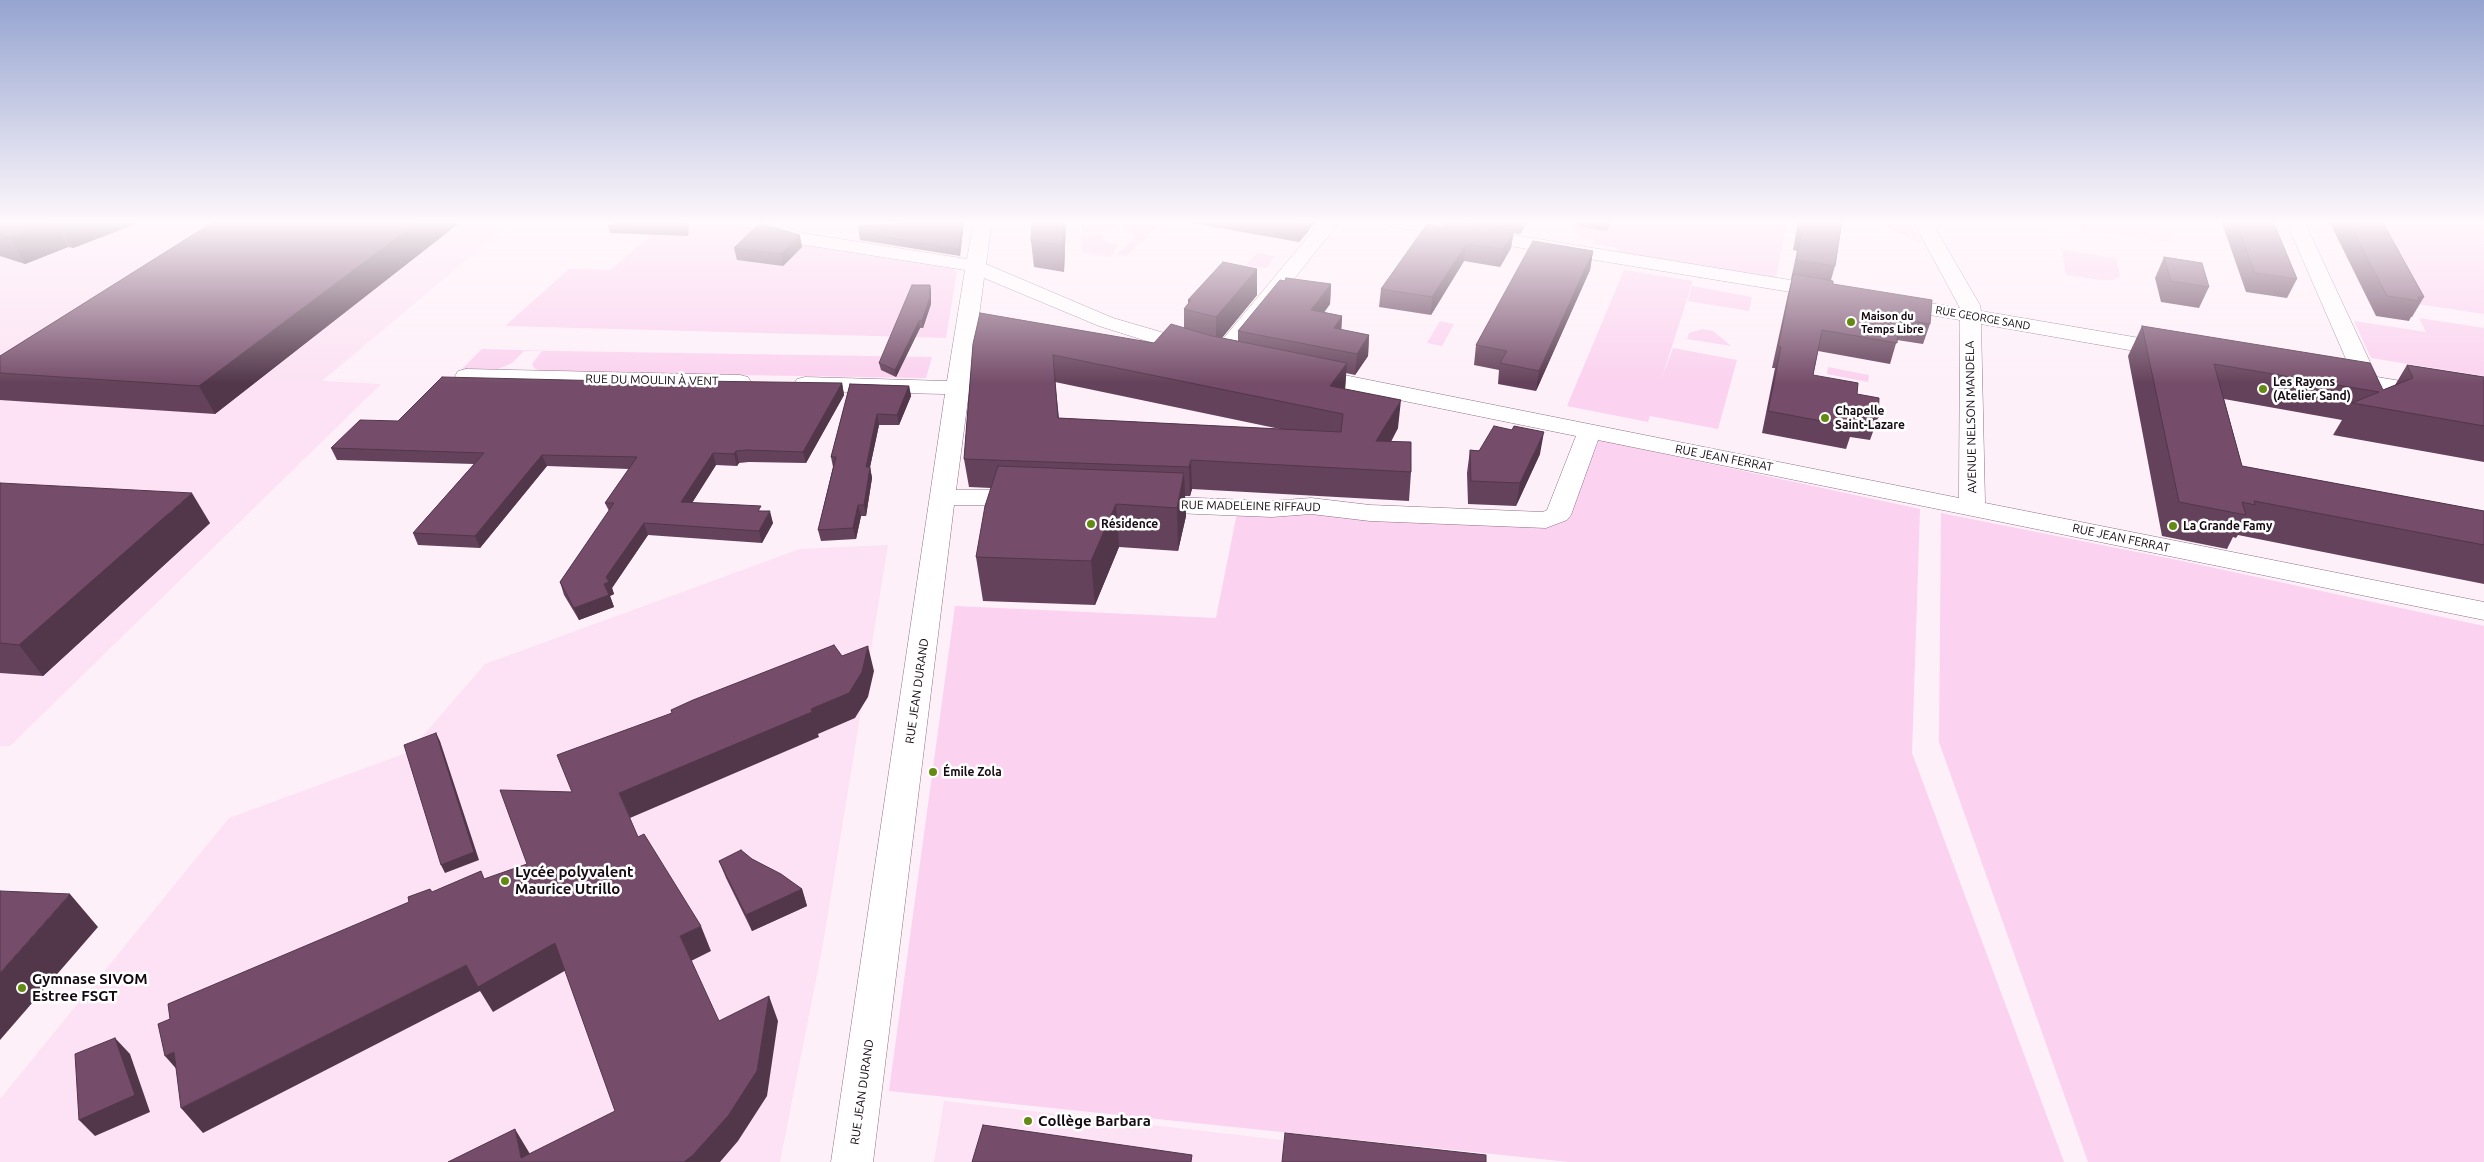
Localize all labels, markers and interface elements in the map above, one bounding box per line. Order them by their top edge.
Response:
street label: RUE GEORGE SAND [1935,303,2031,333]
place label: Maison du Temps Libre [1861,309,1924,335]
marker: Maison du Temps Libre [1845,316,1857,328]
street label: AVENUE NELSON MANDELA [1962,341,1980,493]
street label: RUE DU MOULIN À VENT [585,372,719,388]
place label: Les Rayons (Atelier Sand) [2273,375,2351,403]
marker: Les Rayons (Atelier Sand) [2257,383,2269,395]
place label: Chapelle Saint-Lazare [1835,404,1905,432]
marker: Chapelle Saint-Lazare [1819,412,1831,424]
street label: RUE JEAN FERRAT [1674,441,1774,475]
street label: RUE MADELEINE RIFFAUD [1181,498,1321,514]
place label: Résidence [1101,517,1158,531]
marker: Résidence [1085,518,1097,530]
place label: La Grande Famy [2183,519,2272,533]
marker: La Grande Famy [2167,520,2179,532]
street label: RUE JEAN FERRAT [2071,521,2171,555]
street label: RUE JEAN DURAND [902,637,932,745]
place label: Émile Zola [943,765,1002,779]
marker: Émile Zola [927,766,939,778]
place label: Lycée polyvalent Maurice Utrillo [515,863,634,898]
marker: Lycée polyvalent Maurice Utrillo [499,875,511,887]
place label: Gymnase SIVOM Estree FSGT [32,970,148,1005]
marker: Gymnase SIVOM Estree FSGT [16,982,28,994]
street label: RUE JEAN DURAND [847,1038,877,1146]
place label: Collège Barbara [1038,1112,1151,1130]
marker: Collège Barbara [1022,1115,1034,1127]

